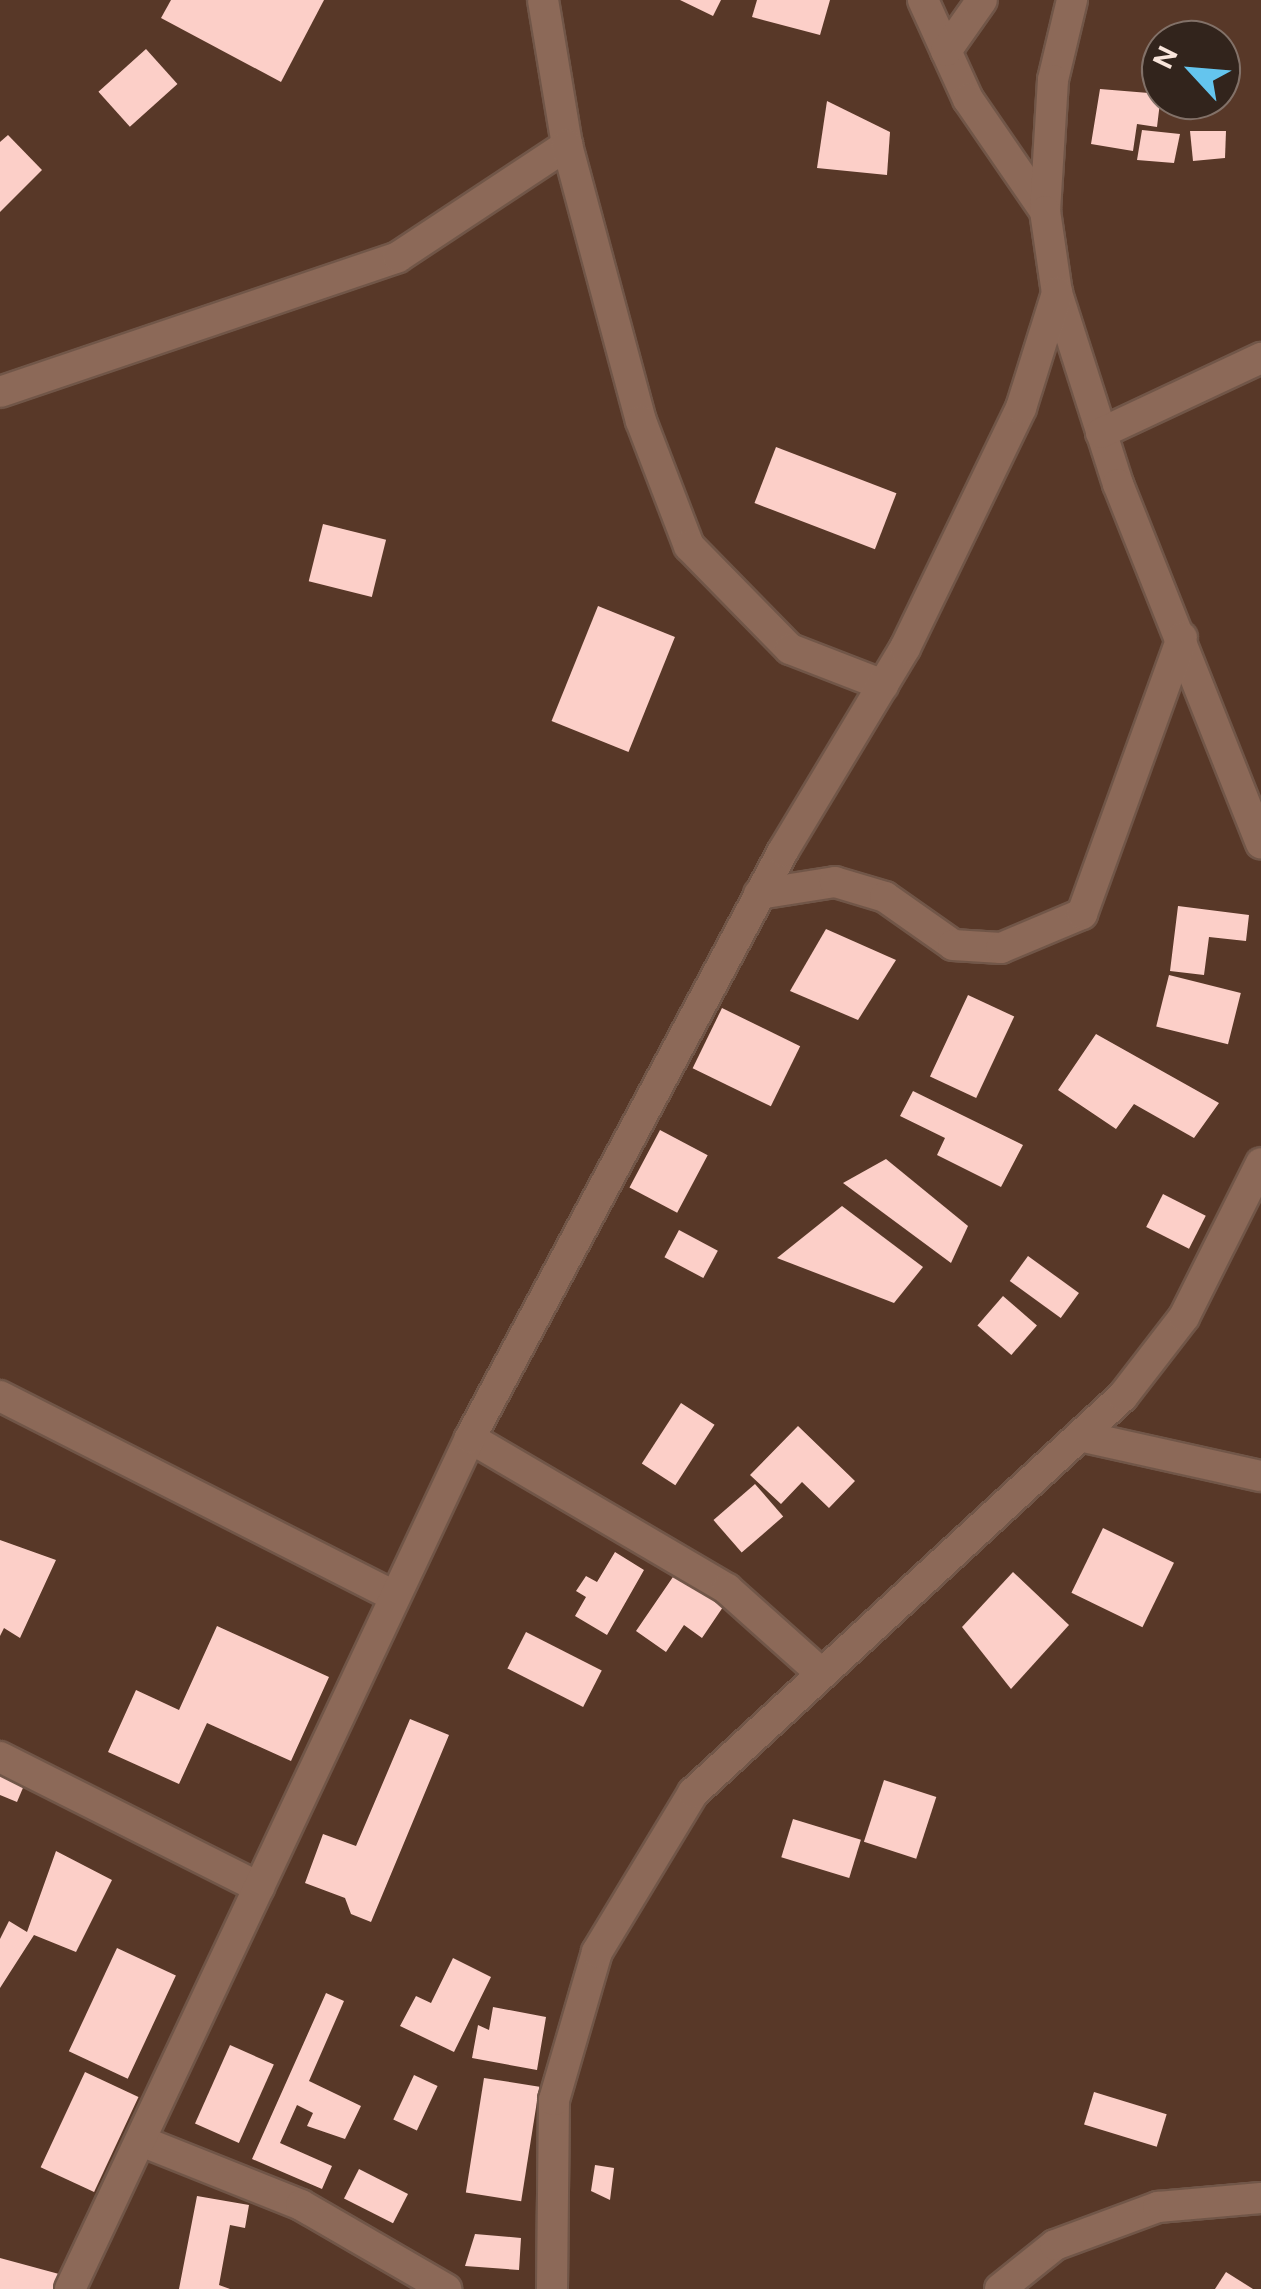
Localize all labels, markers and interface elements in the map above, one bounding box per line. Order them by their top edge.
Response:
north arrow [1141,20,1241,120]
text: N [1144,40,1186,75]

